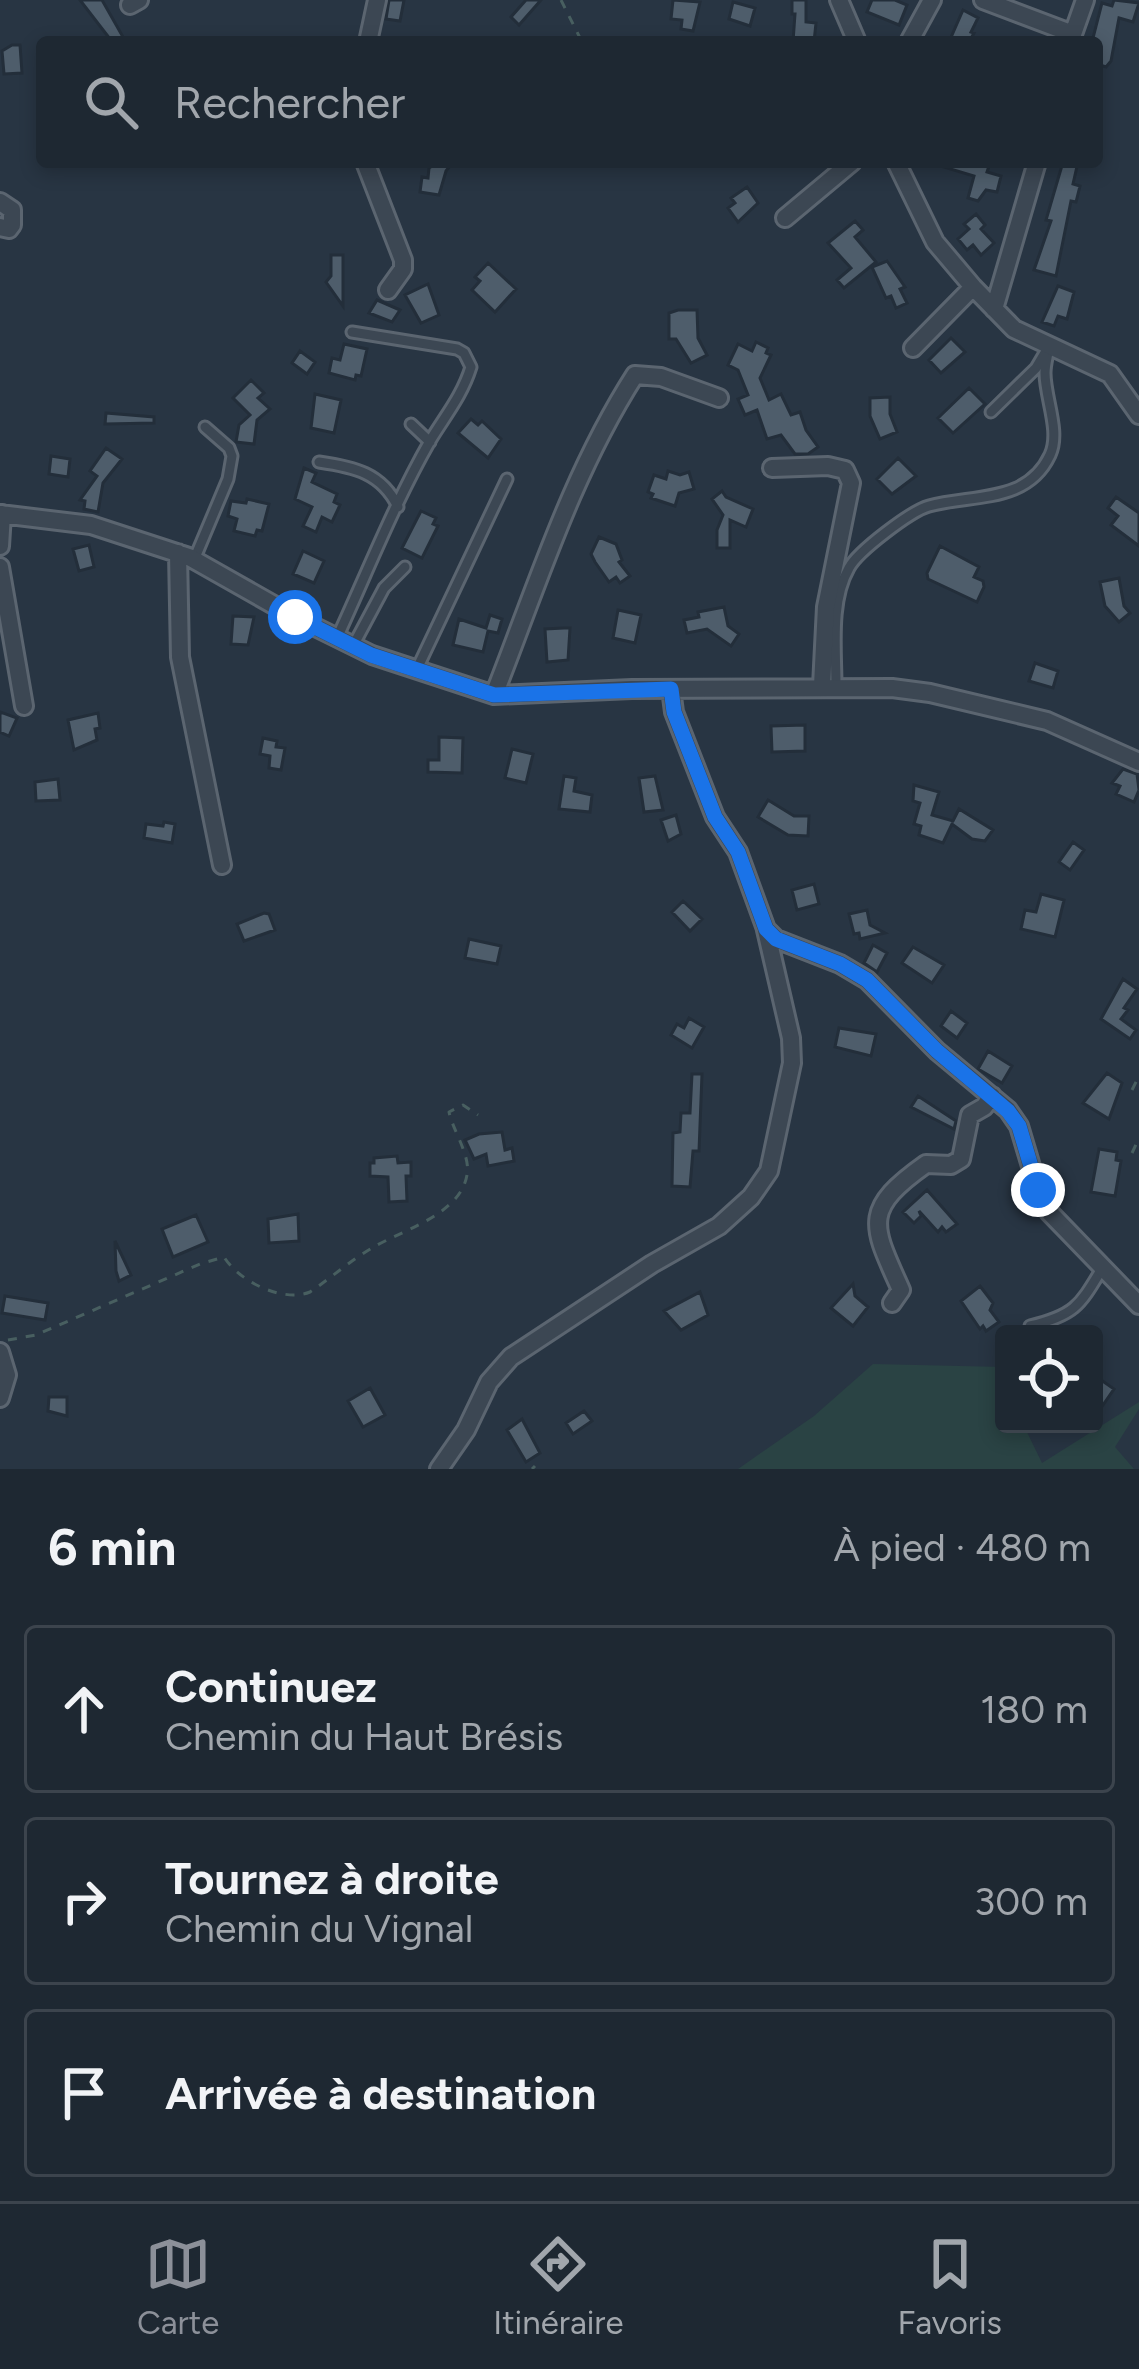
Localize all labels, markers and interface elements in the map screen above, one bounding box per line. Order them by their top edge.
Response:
search box [36,36,1103,168]
icon: search [78,69,144,135]
text: Rechercher [174,75,405,129]
route start [268,590,322,644]
route end [1011,1163,1065,1217]
map controls [995,1325,1103,1433]
button: locate [995,1325,1103,1433]
text: 6 min [48,1517,177,1578]
text: À pied · 480 m [834,1524,1091,1571]
text: Continuez [165,1659,377,1713]
icon: ahead [51,1676,117,1742]
text: 180 m [980,1686,1088,1733]
text: Chemin du Haut Brésis [165,1713,563,1760]
text: Tournez à droite [165,1851,499,1905]
icon: right [51,1868,117,1934]
text: 300 m [974,1878,1088,1925]
text: Chemin du Vignal [165,1905,473,1952]
icon: arrive [51,2060,117,2126]
text: Arrivée à destination [165,2066,596,2120]
tab: Carte [137,2231,219,2342]
tab: Itinéraire [493,2231,624,2342]
tab: Favoris [898,2231,1002,2342]

